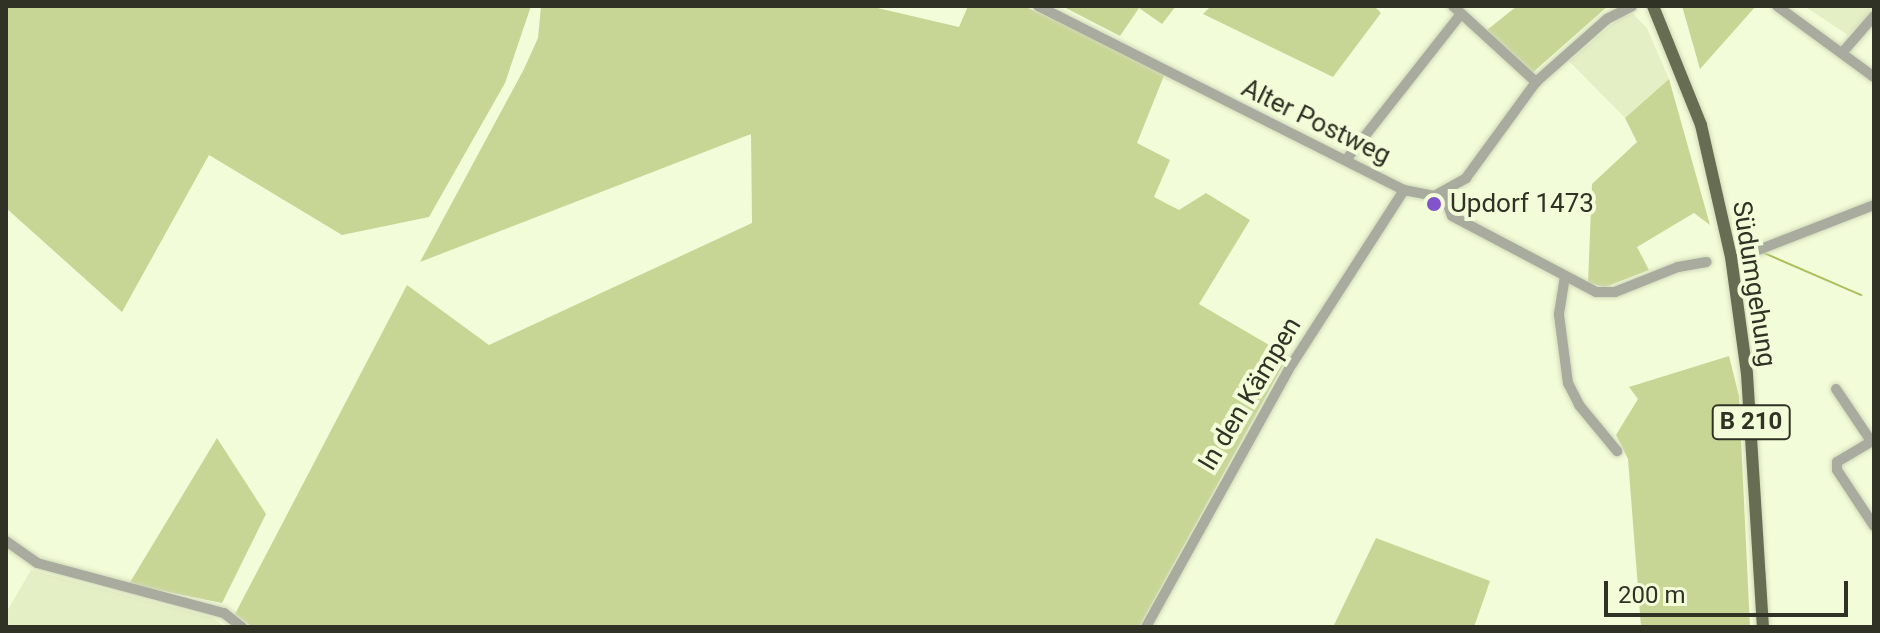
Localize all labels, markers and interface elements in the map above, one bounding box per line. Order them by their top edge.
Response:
street label: Alter Postweg [1236,73,1396,171]
place label: Updorf 1473 [1450,188,1594,220]
marker: Updorf 1473 [1425,195,1443,213]
street label: Südumgehung [1725,199,1783,369]
street label: In den Kämpen [1192,312,1308,476]
road number: B 210 [1711,402,1791,442]
scale bar [1608,565,1852,615]
text: 200 m [1618,581,1685,609]

